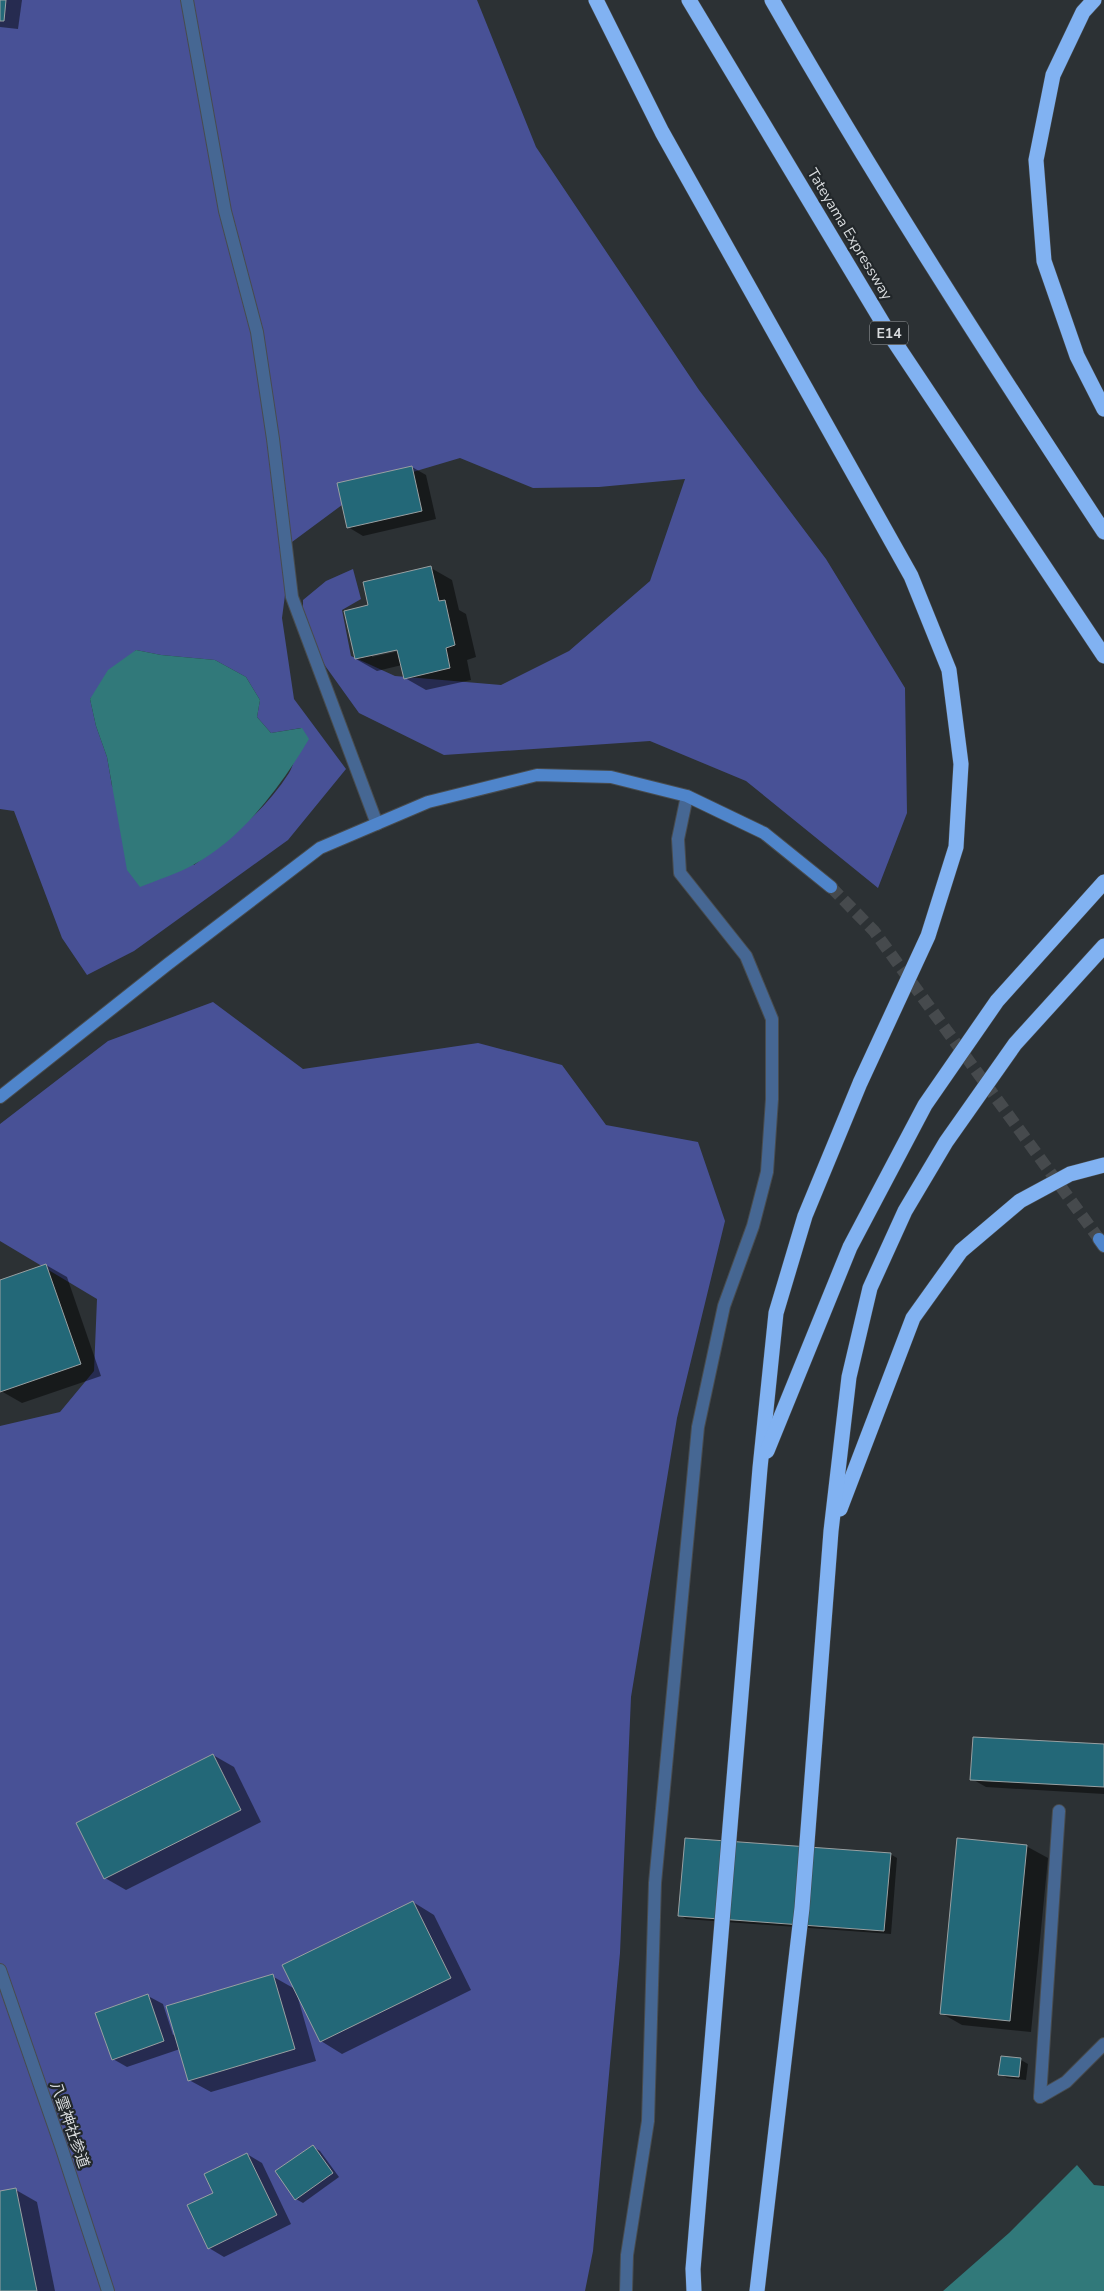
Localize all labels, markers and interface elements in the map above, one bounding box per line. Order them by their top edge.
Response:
street label: Tateyama Expressway [803,165,897,304]
road number: E14 [870,322,908,344]
street label: 八雲神社参道 [46,2079,94,2171]

